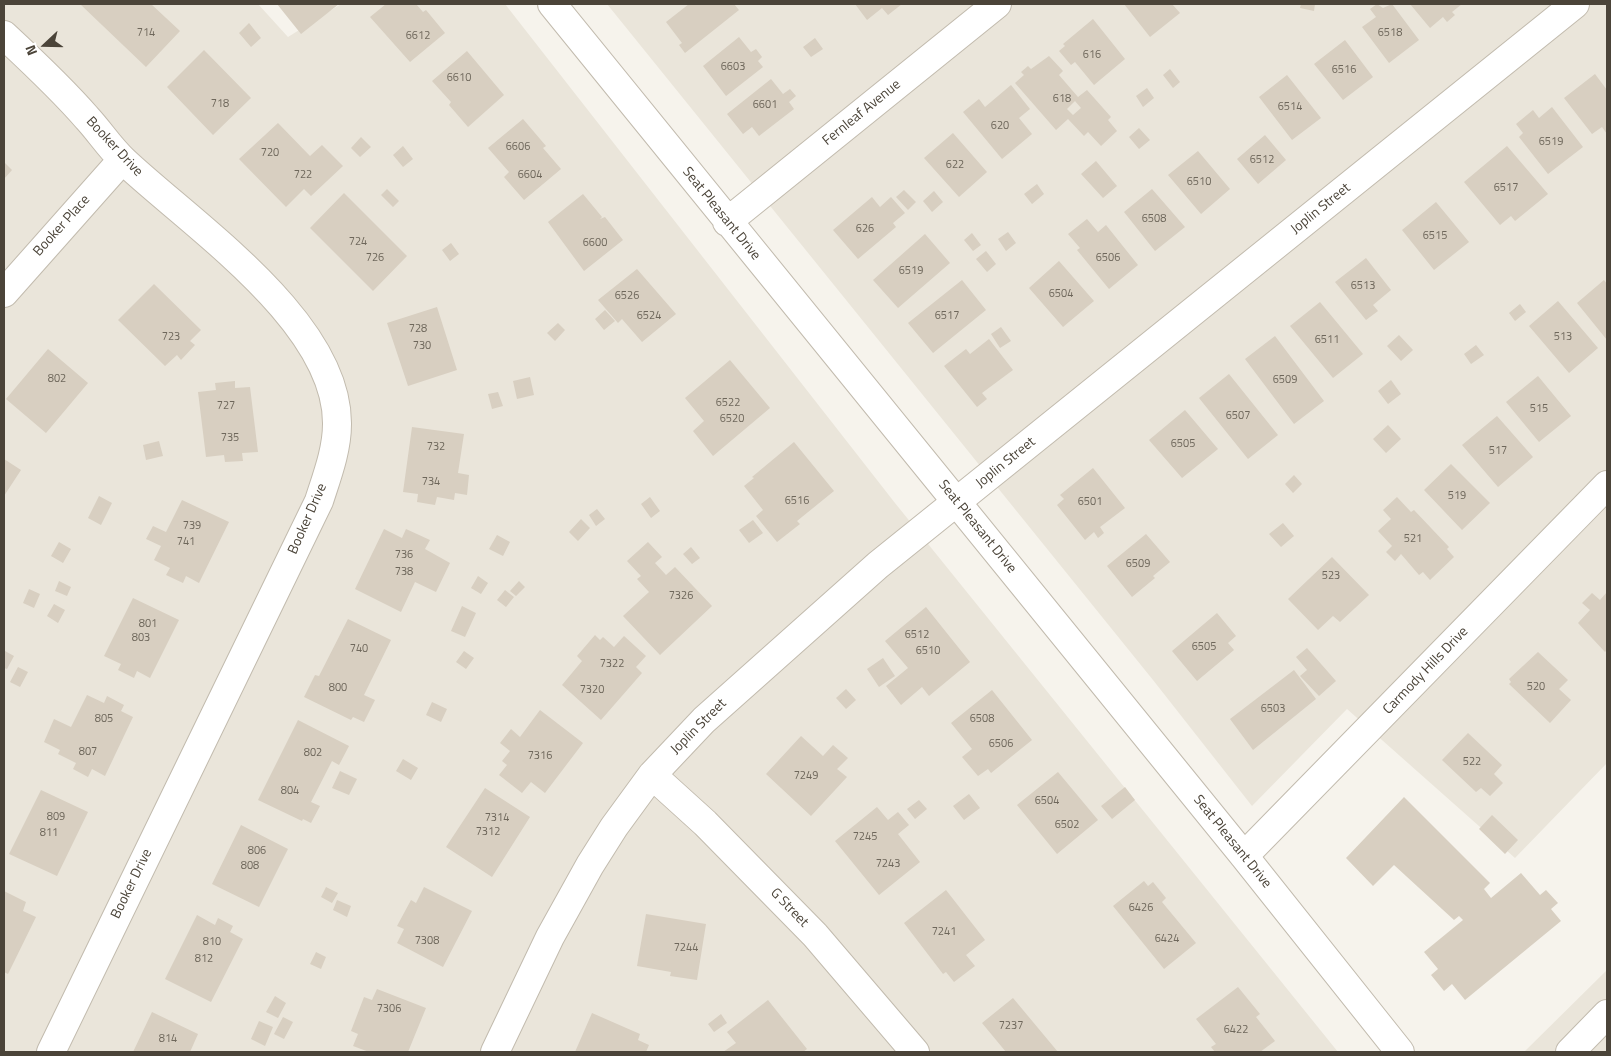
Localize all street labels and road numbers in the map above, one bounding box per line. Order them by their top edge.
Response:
street label: Fernleaf Avenue [820,76,904,150]
street label: Booker Drive [82,114,146,180]
street label: Seat Pleasant Drive [678,164,764,264]
street label: Joplin Street [1288,180,1354,238]
street label: Booker Place [30,192,94,260]
street label: Joplin Street [973,434,1039,492]
street label: Seat Pleasant Drive [934,477,1020,577]
street label: Booker Drive [285,481,331,557]
street label: Carmody Hills Drive [1380,624,1472,718]
street label: Joplin Street [668,696,730,758]
street label: Seat Pleasant Drive [1189,792,1275,892]
street label: Booker Drive [108,846,156,922]
street label: G Street [766,885,812,931]

